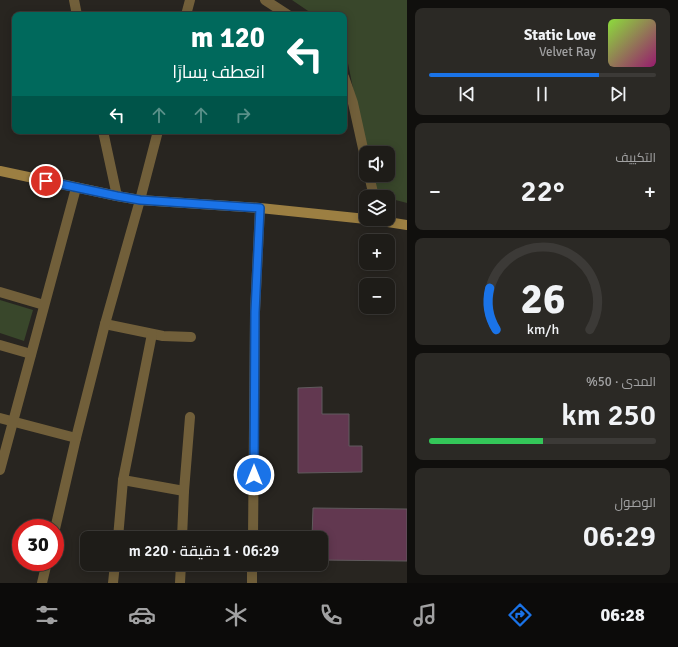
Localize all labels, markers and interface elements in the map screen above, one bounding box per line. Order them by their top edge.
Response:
text: 120 m [191,21,265,55]
text: Static Love [524,26,596,44]
icon: left [279,28,331,80]
text: Velvet Ray [539,44,596,60]
text: انعطف يسارًا [172,61,265,83]
icon: previous [456,83,478,105]
icon: pause [531,83,553,105]
icon: next [607,83,629,105]
icon: left [106,104,128,126]
icon: ahead [148,104,170,126]
icon: ahead [190,104,212,126]
icon: right [232,104,254,126]
map controls [359,146,395,314]
button: sound [359,146,395,182]
text: التكييف [615,150,656,166]
pin [29,164,63,198]
icon: arrive [35,170,57,192]
text: 22° [521,173,564,210]
text: − [429,178,441,205]
text: + [644,178,656,205]
button: layers [359,190,395,226]
button: + [359,234,395,270]
text: 26 [520,273,565,324]
button: − [359,278,395,314]
text: km/h [526,320,559,337]
text: المدى · 50% [586,374,656,390]
text: 250 km [561,397,656,434]
position arrow [233,454,275,496]
text: الوصول [615,495,656,511]
text: 06:29 [583,518,656,555]
speed limit sign: 30 [12,519,64,571]
text: 06:29 · 1 دقيقة · 220 m [129,542,279,560]
icon: filters [33,601,61,629]
icon: car [128,601,156,629]
icon: climate [222,601,250,629]
icon: phone [317,601,345,629]
icon: music [411,601,439,629]
icon: directions [506,601,534,629]
text: 06:28 [601,604,645,626]

